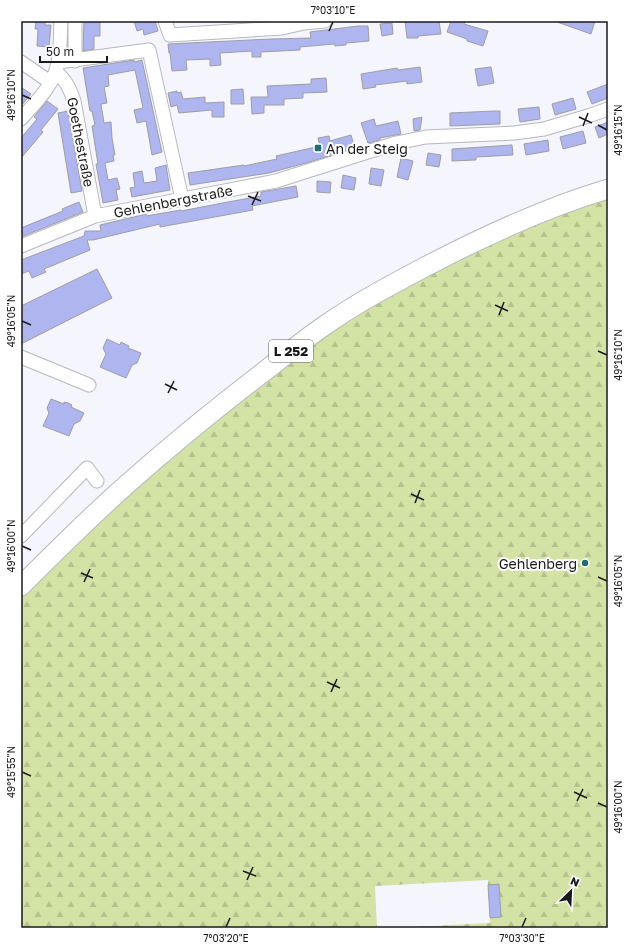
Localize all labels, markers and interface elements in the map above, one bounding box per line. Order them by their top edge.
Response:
text: 7°03'10"E [311,4,355,16]
scale bar [40,38,107,64]
text: 50 m [46,44,74,59]
text: 49°16'10"N [5,69,17,121]
street label: Goethestraße [64,96,98,188]
text: 49°16'15"N [612,104,624,156]
place label: An der Steig [326,140,408,157]
marker: An der Steig [313,143,323,153]
street label: Gehlenbergstraße [112,181,234,221]
text: 49°16'05"N [5,295,17,347]
text: 49°16'10"N [612,329,624,381]
road number: L 252 [269,340,313,362]
text: 49°16'00"N [5,519,17,573]
place label: Gehlenberg [499,555,577,572]
text: 49°16'05"N [612,555,624,607]
marker: Gehlenberg [580,558,590,568]
text: 49°15'55"N [5,746,17,798]
text: 49°16'00"N [612,780,624,834]
north arrow [551,871,591,911]
text: N [569,874,582,889]
text: 7°03'20"E [203,932,249,944]
text: 7°03'30"E [499,932,545,944]

